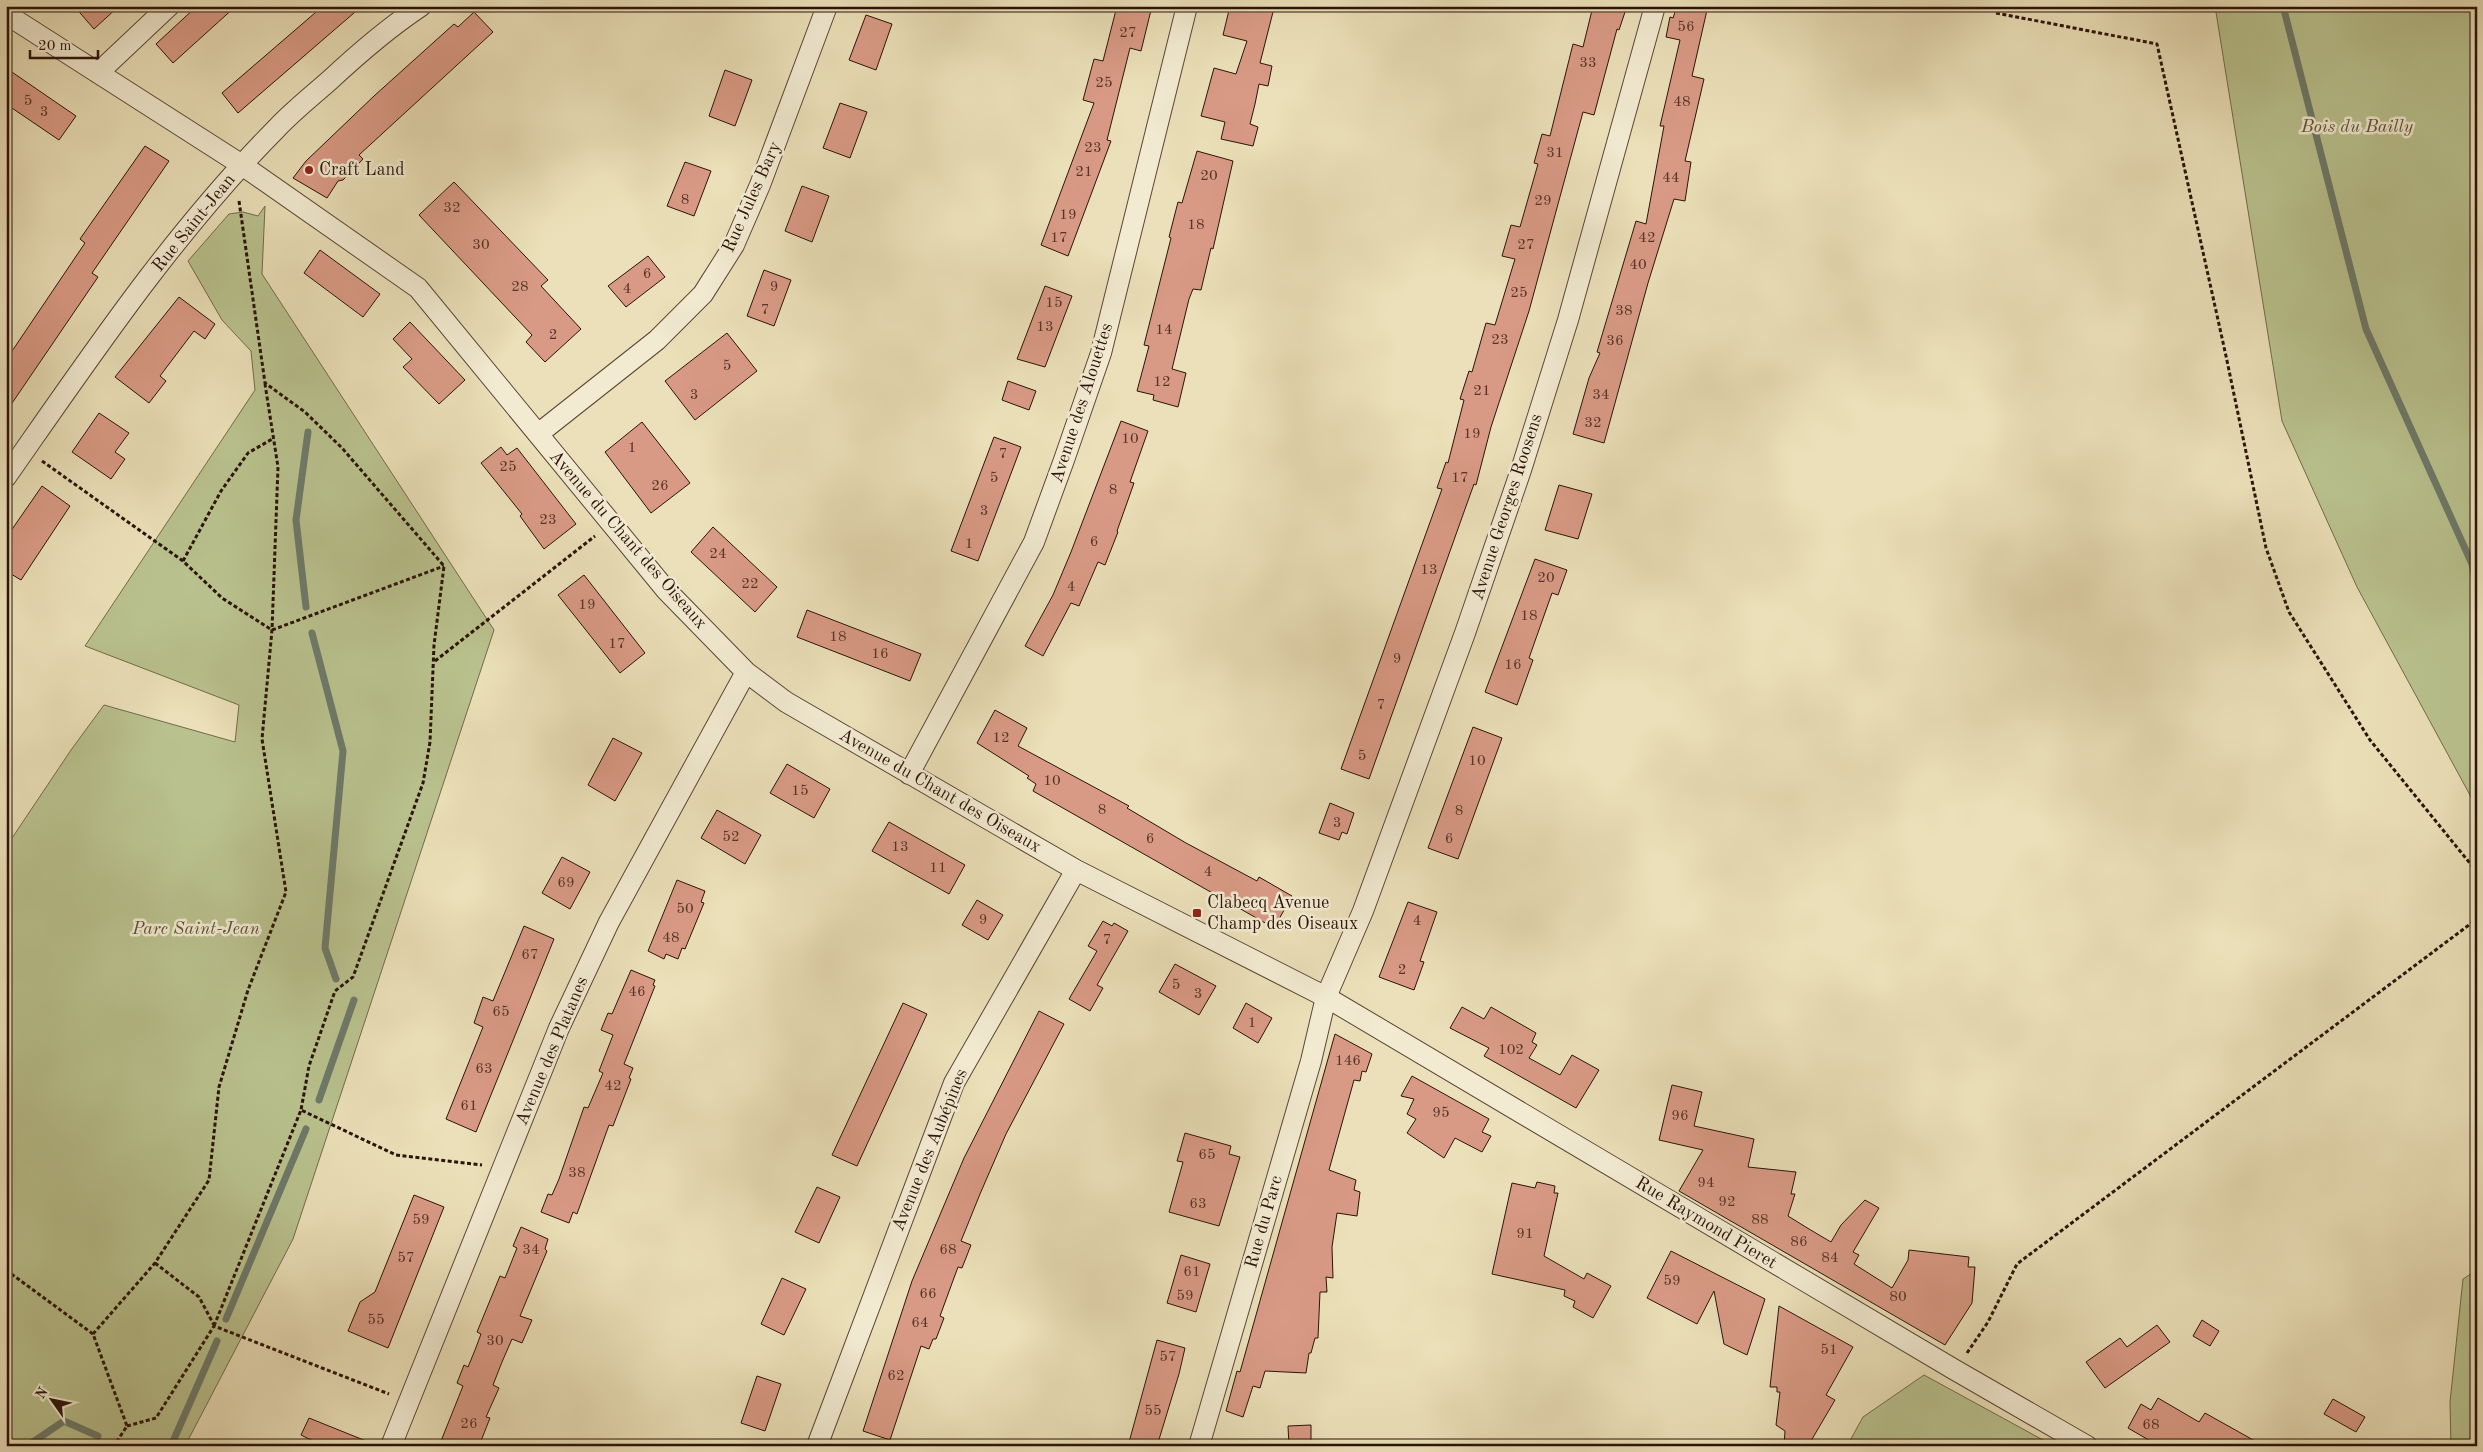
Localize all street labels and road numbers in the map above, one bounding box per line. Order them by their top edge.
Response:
street label: Rue Jules Bary [719,138,785,255]
street label: Rue Saint-Jean [149,170,239,275]
street label: Avenue des Alouettes [1048,321,1116,485]
street label: Avenue Georges Roosens [1468,411,1546,603]
street label: Avenue du Chant des Oiseaux [546,447,710,633]
street label: Avenue du Chant des Oiseaux [836,726,1044,856]
street label: Avenue des Platanes [513,974,592,1128]
street label: Avenue des Aubépines [889,1066,971,1234]
street label: Rue du Parc [1242,1174,1286,1270]
street label: Rue Raymond Pieret [1632,1174,1780,1272]

